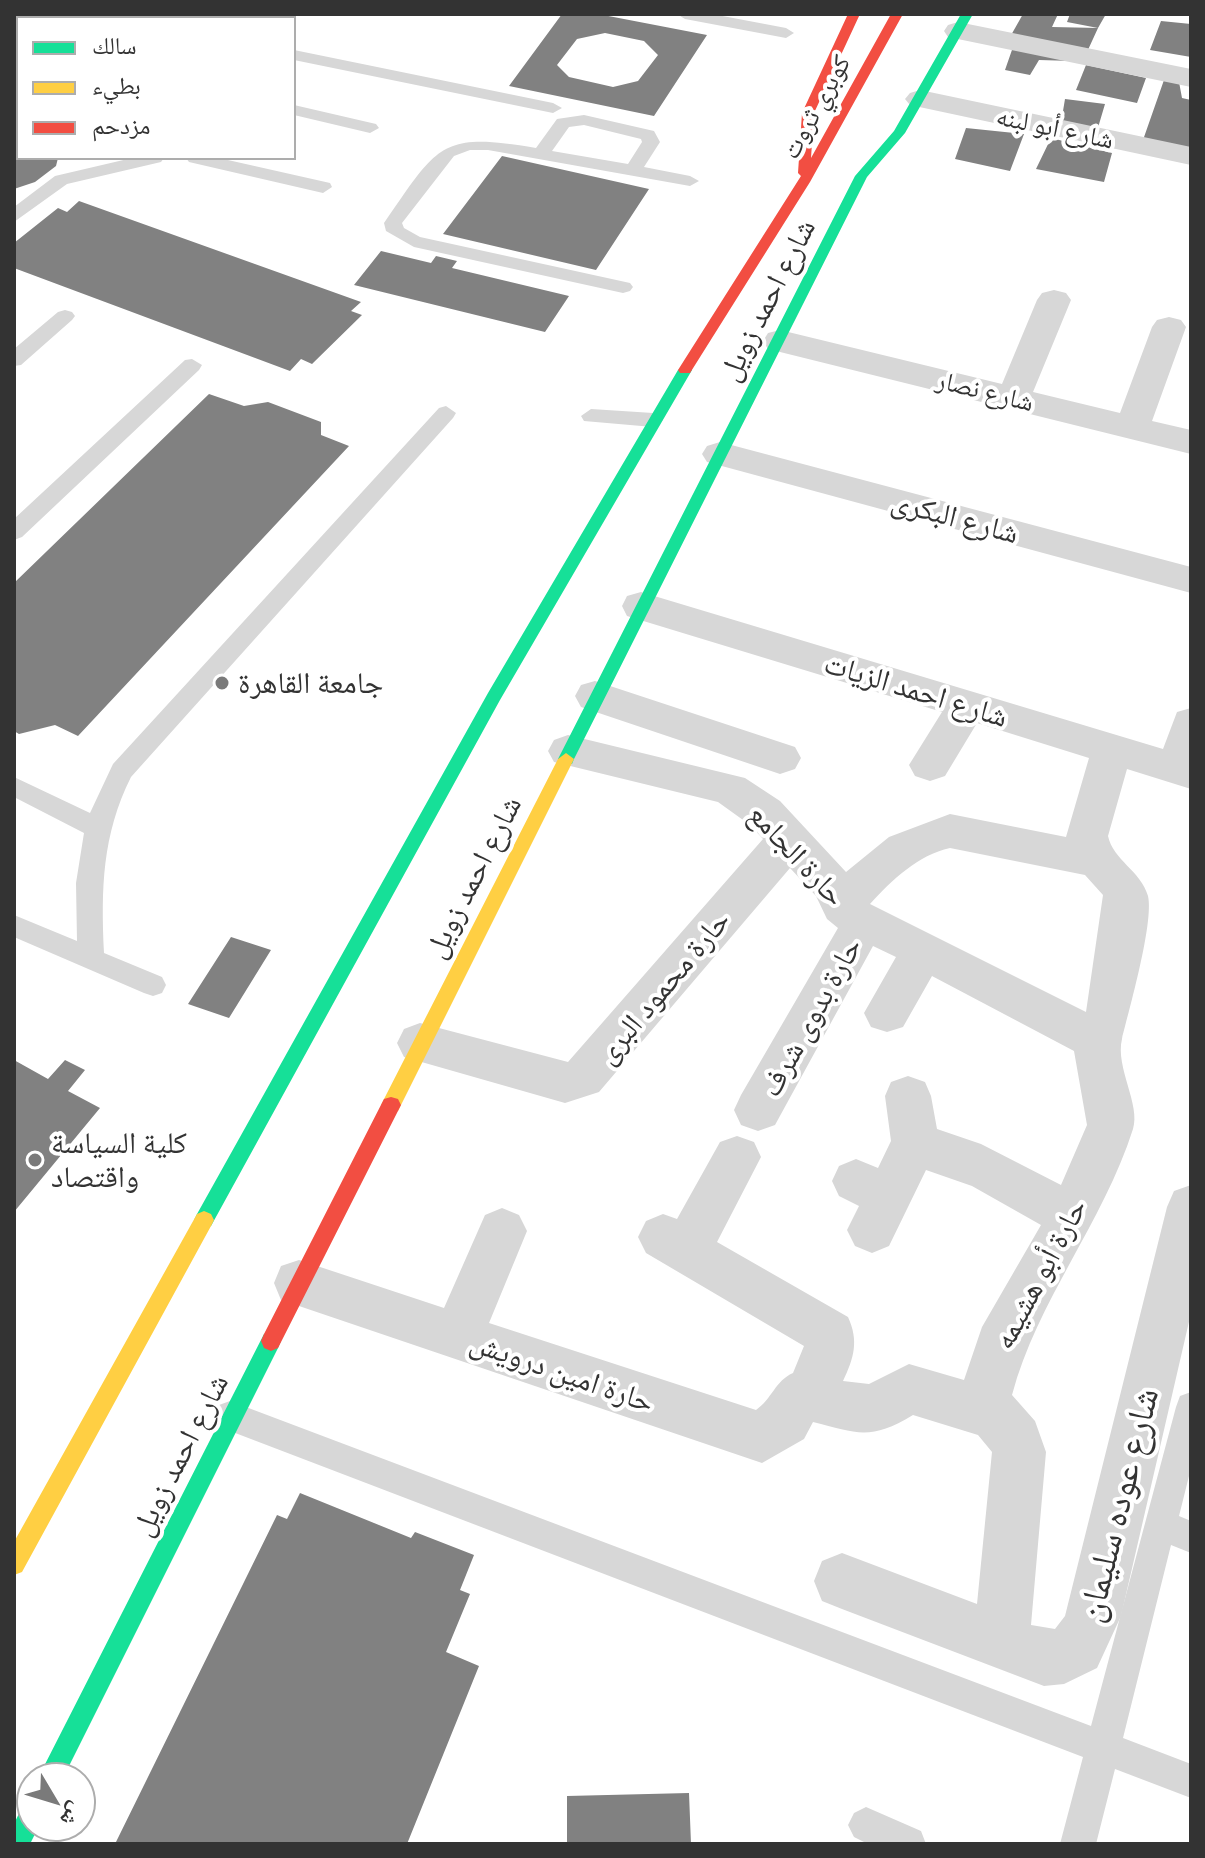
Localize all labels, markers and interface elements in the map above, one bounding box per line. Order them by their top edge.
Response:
legend [16,16,296,160]
text: سالك [92,30,137,59]
street label: كوبري ثروت [775,50,857,164]
text: بطيء [92,70,141,99]
street label: شارع أبو لبنه [994,100,1116,156]
text: مزدحم [92,110,151,139]
street label: شارع احمد زويل [711,213,823,387]
street label: شارع نصار [933,364,1037,418]
street label: شارع البكرى [887,483,1023,551]
street label: شارع احمد الزيات [820,645,1012,735]
place label: جامعة القاهرة [238,665,383,701]
marker: جامعة القاهرة [213,674,231,692]
street label: شارع احمد زويل [417,790,529,964]
street label: حارة الجامع [741,797,853,913]
street label: حارة محمود البرى [588,903,738,1071]
street label: حارة بدوى شرف [753,931,869,1103]
place label: كلية السياسة واقتصاد [51,1125,187,1196]
marker: كلية السياسة واقتصاد [26,1151,44,1169]
street label: حارة أبو هشيمه [985,1193,1095,1355]
street label: حارة امين درويش [465,1324,659,1420]
street label: شارع احمد زويل [124,1368,236,1542]
street label: شارع عوده سليمان [1068,1384,1168,1626]
north arrow [16,1762,96,1842]
text: ش [56,1798,91,1833]

